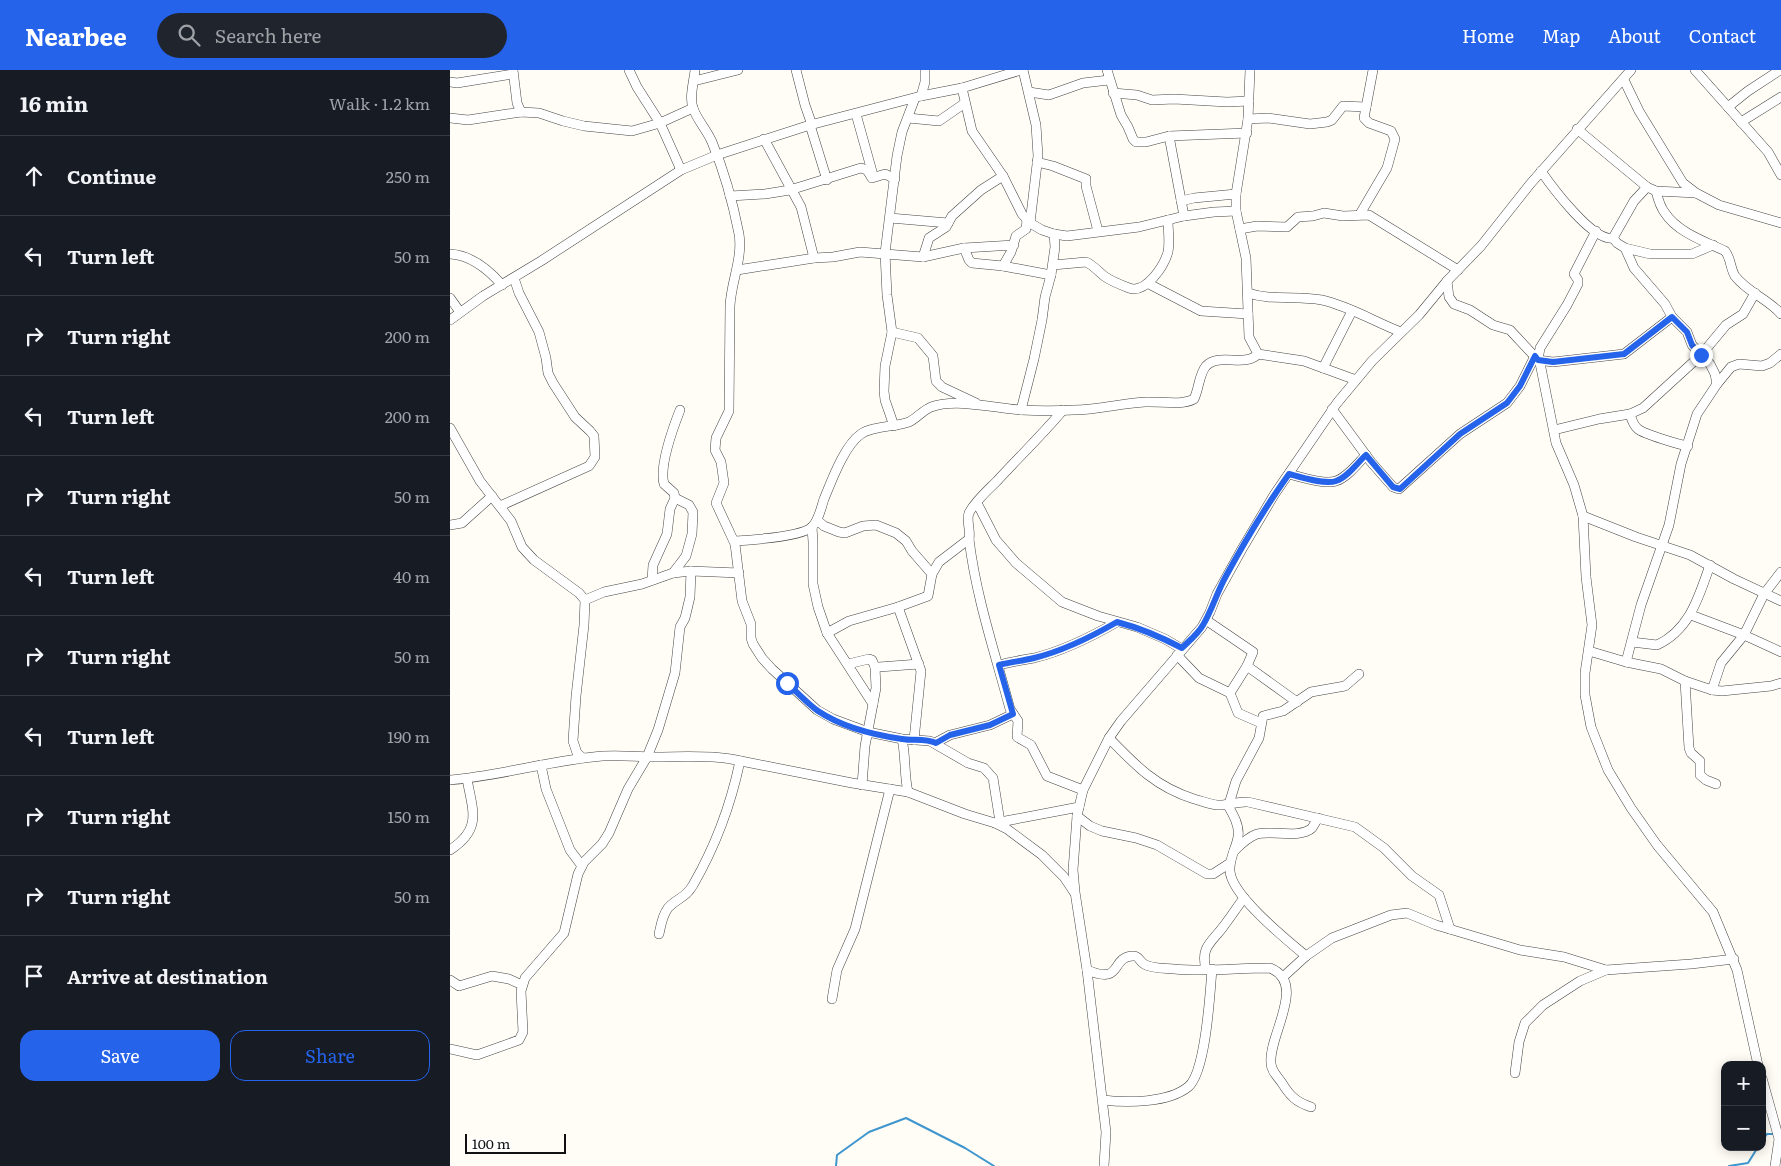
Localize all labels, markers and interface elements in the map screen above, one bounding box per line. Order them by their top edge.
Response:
search box [157,13,507,58]
text: Nearbee [25,18,127,53]
icon: search [175,21,203,49]
text: Search here [215,21,321,49]
text: Home [1462,22,1514,49]
text: Map [1542,22,1580,49]
text: About [1608,22,1661,49]
text: Contact [1689,22,1756,49]
text: 16 min [20,87,88,118]
text: Walk · 1.2 km [329,91,430,115]
icon: ahead [20,162,48,190]
text: Continue [67,162,156,190]
text: 250 m [386,164,430,188]
icon: left [20,242,48,270]
text: Turn left [67,242,154,270]
text: 50 m [394,244,430,268]
icon: right [20,322,48,350]
text: Turn right [67,322,171,350]
text: 200 m [385,324,430,348]
route end [1690,344,1713,367]
icon: left [20,402,48,430]
text: Turn left [67,402,154,430]
text: 200 m [385,404,430,428]
icon: right [20,482,48,510]
text: Turn right [67,482,171,510]
text: 50 m [394,484,430,508]
icon: left [20,562,48,590]
text: Turn left [67,562,154,590]
text: 40 m [393,564,430,588]
icon: right [20,642,48,670]
text: Turn right [67,642,171,670]
text: 50 m [394,644,430,668]
route start [776,672,799,695]
icon: left [20,722,48,750]
text: Turn left [67,722,154,750]
text: 190 m [387,724,430,748]
icon: right [20,802,48,830]
text: Turn right [67,802,171,830]
text: 150 m [387,804,430,828]
icon: right [20,882,48,910]
text: Turn right [67,882,171,910]
text: 50 m [394,884,430,908]
icon: arrive [20,962,48,990]
text: Arrive at destination [67,962,268,990]
button: Save [20,1030,220,1081]
button: Share [230,1030,430,1081]
map controls [1721,1061,1766,1151]
button: + [1721,1061,1766,1106]
button: − [1721,1106,1766,1151]
scale bar [465,1131,566,1154]
text: 100 m [472,1133,510,1153]

